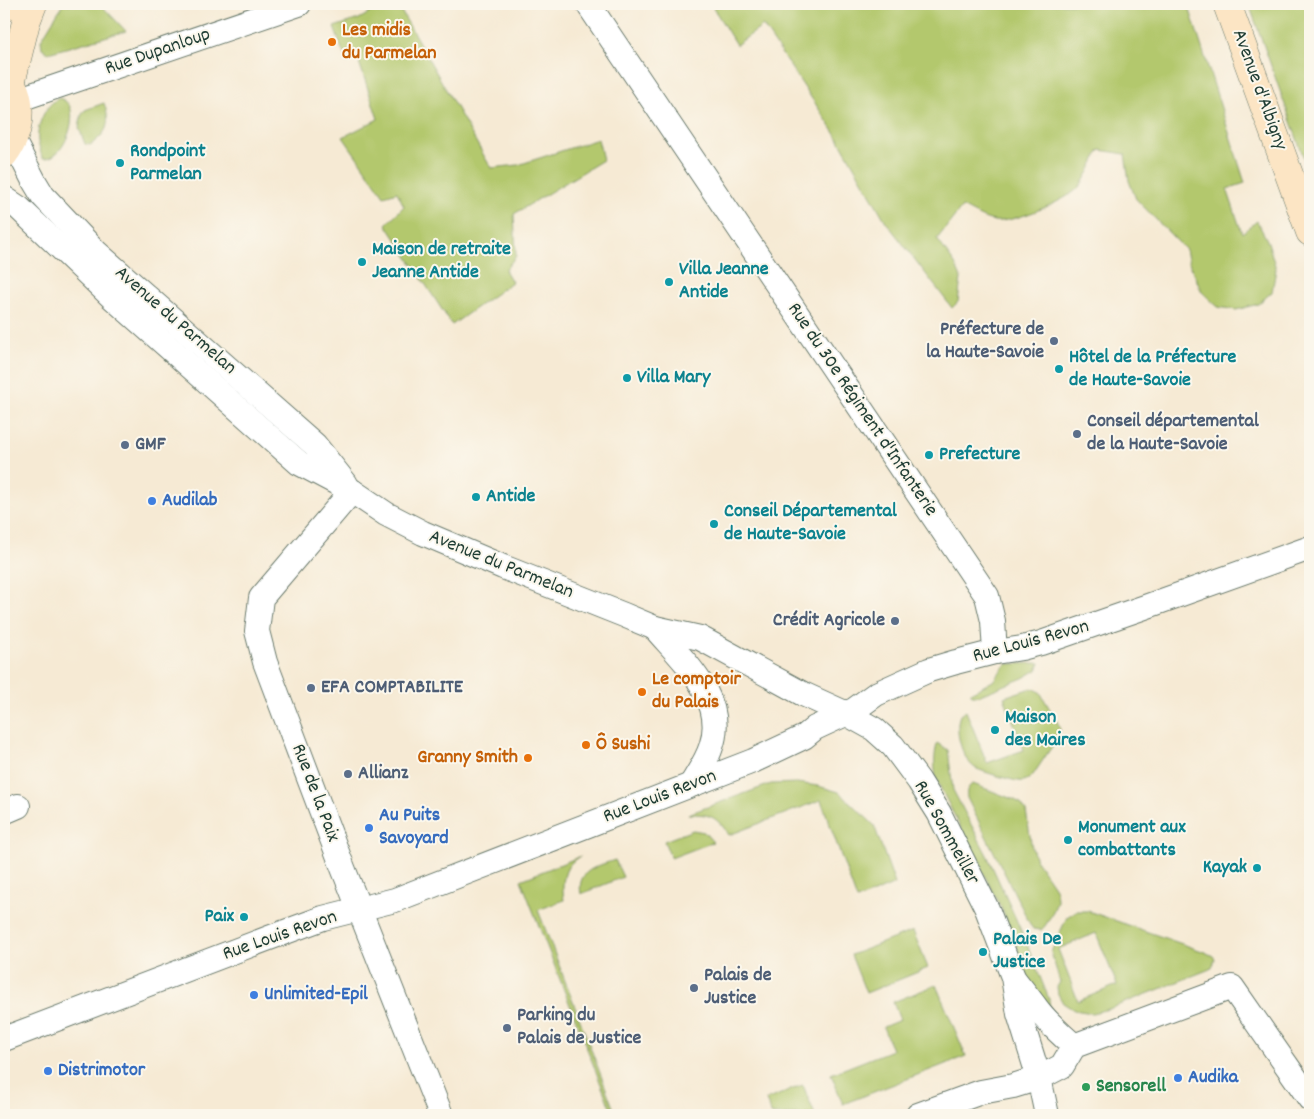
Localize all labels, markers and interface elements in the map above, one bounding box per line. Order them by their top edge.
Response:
place label: Les midis du Parmelan [342,17,436,68]
street label: Rue Dupanloup [101,21,215,83]
street label: Avenue d'Albigny [1224,26,1294,155]
marker: Les midis du Parmelan [326,36,338,48]
place label: Rondpoint Parmelan [130,138,206,189]
marker: Rondpoint Parmelan [114,157,126,169]
place label: Maison de retraite Jeanne Antide [372,236,511,287]
marker: Maison de retraite Jeanne Antide [356,256,368,268]
place label: Villa Jeanne Antide [679,256,769,307]
street label: Avenue du Parmelan [108,260,242,382]
marker: Villa Jeanne Antide [663,276,675,288]
street label: Rue du 30e Régiment d'Infanterie [780,298,944,523]
place label: Préfecture de la Haute-Savoie [926,316,1044,367]
marker: Préfecture de la Haute-Savoie [1048,335,1060,347]
place label: Hôtel de la Préfecture de Haute-Savoie [1069,344,1237,395]
marker: Hôtel de la Préfecture de Haute-Savoie [1053,363,1065,375]
place label: Villa Mary [637,364,711,392]
marker: Villa Mary [621,372,633,384]
place label: Conseil départemental de la Haute-Savoie [1087,408,1259,459]
marker: Conseil départemental de la Haute-Savoie [1071,428,1083,440]
place label: GMF [135,431,167,459]
marker: GMF [119,439,131,451]
place label: Prefecture [939,441,1021,469]
marker: Prefecture [923,449,935,461]
place label: Antide [486,483,536,511]
place label: Audilab [162,487,218,515]
marker: Antide [470,491,482,503]
marker: Audilab [146,495,158,507]
place label: Conseil Départemental de Haute-Savoie [724,498,897,549]
marker: Conseil Départemental de Haute-Savoie [708,518,720,530]
street label: Avenue du Parmelan [425,523,577,607]
place label: Crédit Agricole [773,607,885,635]
street label: Rue Louis Revon [970,613,1092,671]
marker: Crédit Agricole [889,615,901,627]
place label: Le comptoir du Palais [652,666,741,717]
place label: EFA COMPTABILITE [321,674,464,702]
marker: EFA COMPTABILITE [305,682,317,694]
marker: Le comptoir du Palais [636,686,648,698]
place label: Maison des Maires [1005,704,1086,755]
marker: Maison des Maires [989,724,1001,736]
place label: Ô Sushi [596,731,650,759]
marker: Ô Sushi [580,739,592,751]
street label: Rue de la Paix [284,740,347,847]
place label: Granny Smith [417,744,518,772]
marker: Granny Smith [522,752,534,764]
place label: Allianz [358,760,409,788]
street label: Rue Louis Revon [599,763,721,831]
marker: Allianz [342,768,354,780]
street label: Rue Sommeiller [906,776,986,891]
place label: Au Puits Savoyard [379,802,449,853]
place label: Monument aux combattants [1078,814,1186,865]
marker: Au Puits Savoyard [363,822,375,834]
marker: Monument aux combattants [1062,834,1074,846]
place label: Kayak [1203,854,1247,882]
marker: Kayak [1251,862,1263,874]
place label: Paix [204,903,235,931]
street label: Rue Louis Revon [219,903,341,969]
marker: Paix [238,911,250,923]
place label: Palais De Justice [993,926,1062,977]
marker: Palais De Justice [977,946,989,958]
place label: Palais de Justice [704,962,772,1013]
place label: Unlimited-Epil [264,981,368,1009]
marker: Palais de Justice [688,982,700,994]
marker: Unlimited-Epil [248,989,260,1001]
place label: Parking du Palais de Justice [517,1002,641,1053]
marker: Parking du Palais de Justice [501,1022,513,1034]
place label: Distrimotor [58,1057,146,1085]
place label: Audika [1188,1064,1239,1092]
marker: Distrimotor [42,1065,54,1077]
marker: Audika [1172,1072,1184,1084]
place label: Sensorell [1096,1073,1166,1101]
marker: Sensorell [1080,1081,1092,1093]

